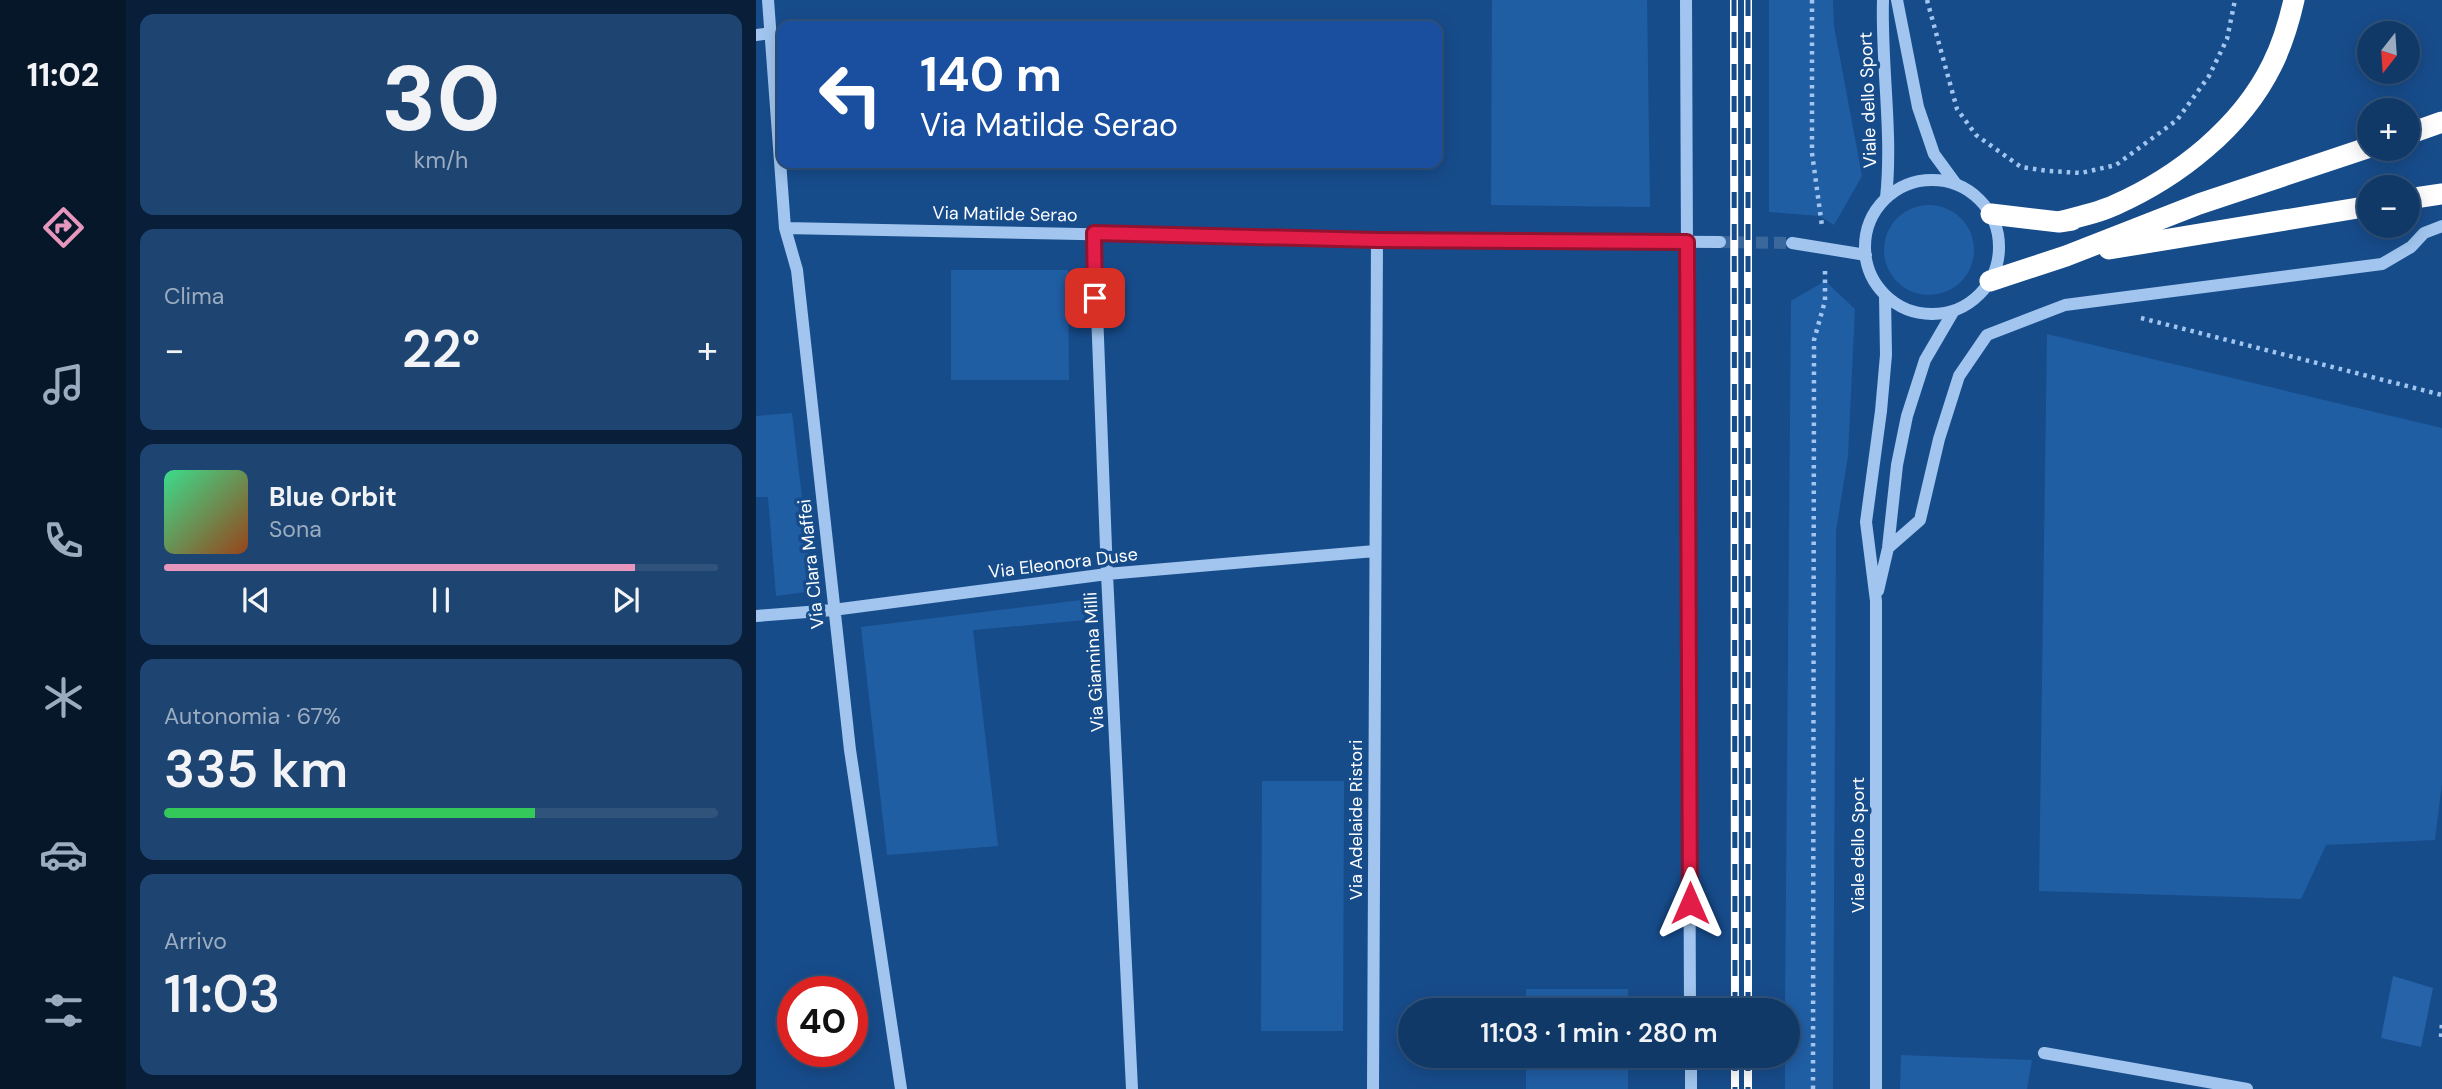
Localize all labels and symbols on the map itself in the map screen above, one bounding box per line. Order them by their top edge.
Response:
north arrow [2357,21,2420,84]
street label: Viale dello Sport [1854,31,1882,169]
street label: Via Matilde Serao [932,201,1078,227]
pin [1065,268,1125,328]
street label: Via Clara Maffei [792,498,830,630]
street label: Via Eleonora Duse [987,542,1139,584]
street label: Via Giannina Milli [1078,591,1110,733]
street label: Via Adelaide Ristori [1344,740,1368,900]
street label: Viale dello Sport [1846,777,1870,913]
position arrow [1653,866,1727,940]
speed limit sign: 40 [777,976,868,1067]

